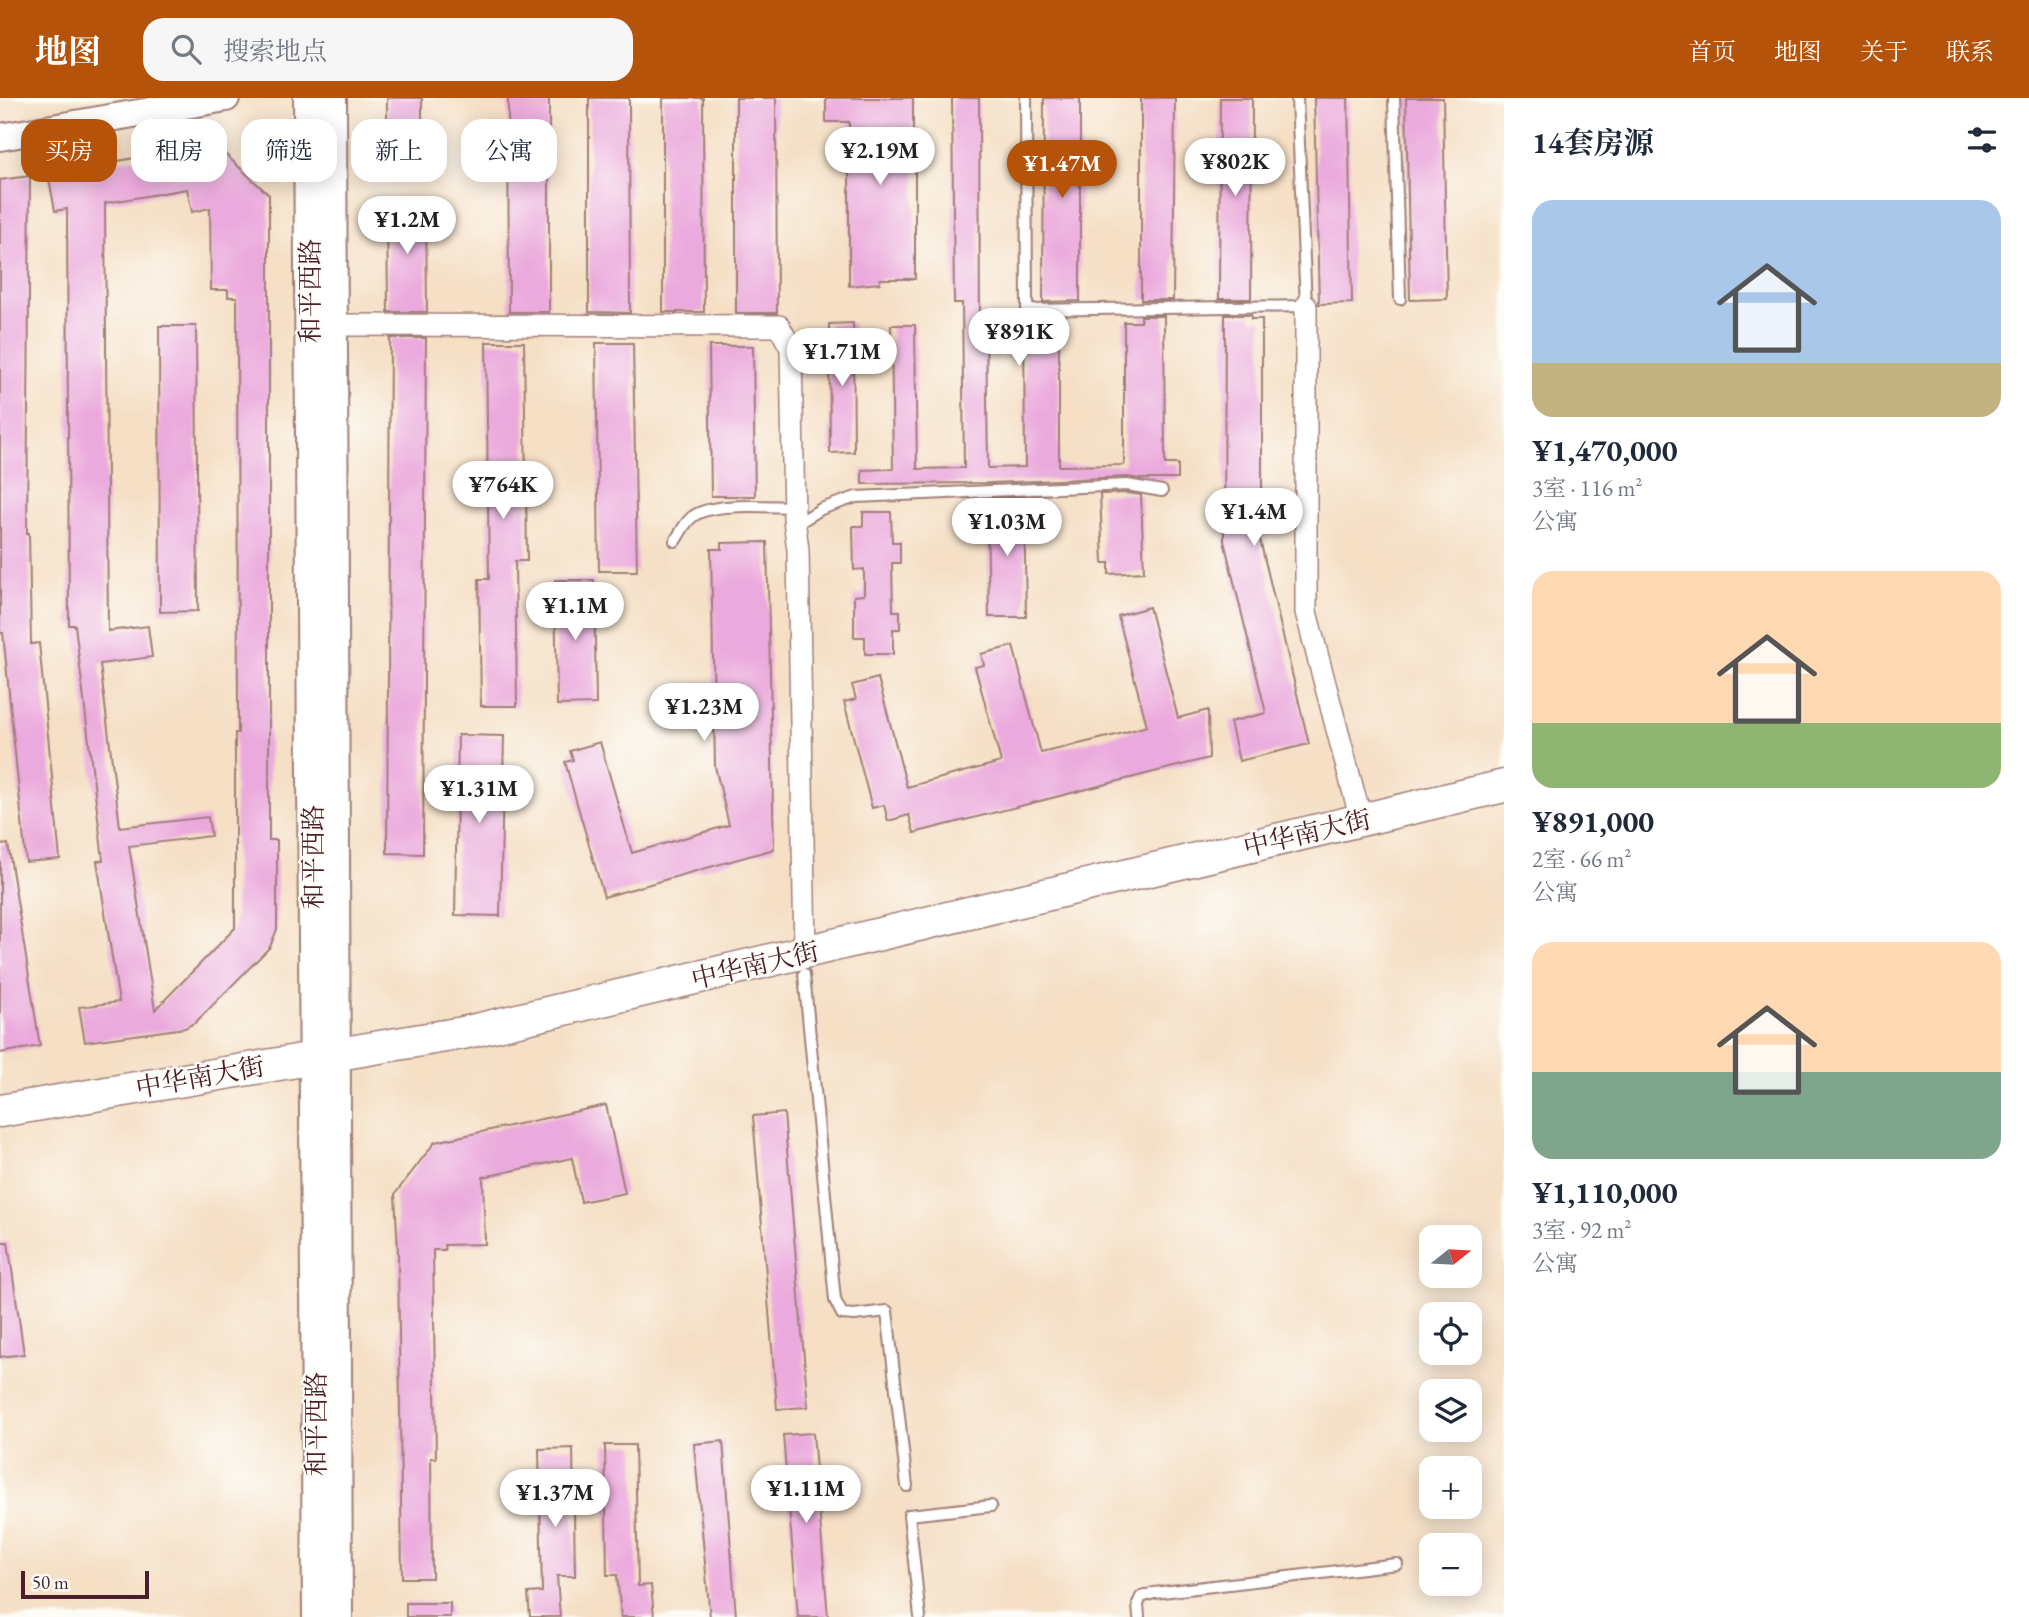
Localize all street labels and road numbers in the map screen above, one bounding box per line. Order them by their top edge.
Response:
street label: 和平西路 [293,239,327,343]
street label: 中华南大街 [1240,802,1374,864]
street label: 和平西路 [296,805,330,909]
street label: 中华南大街 [688,934,822,996]
street label: 中华南大街 [133,1049,267,1105]
street label: 和平西路 [299,1372,333,1476]

